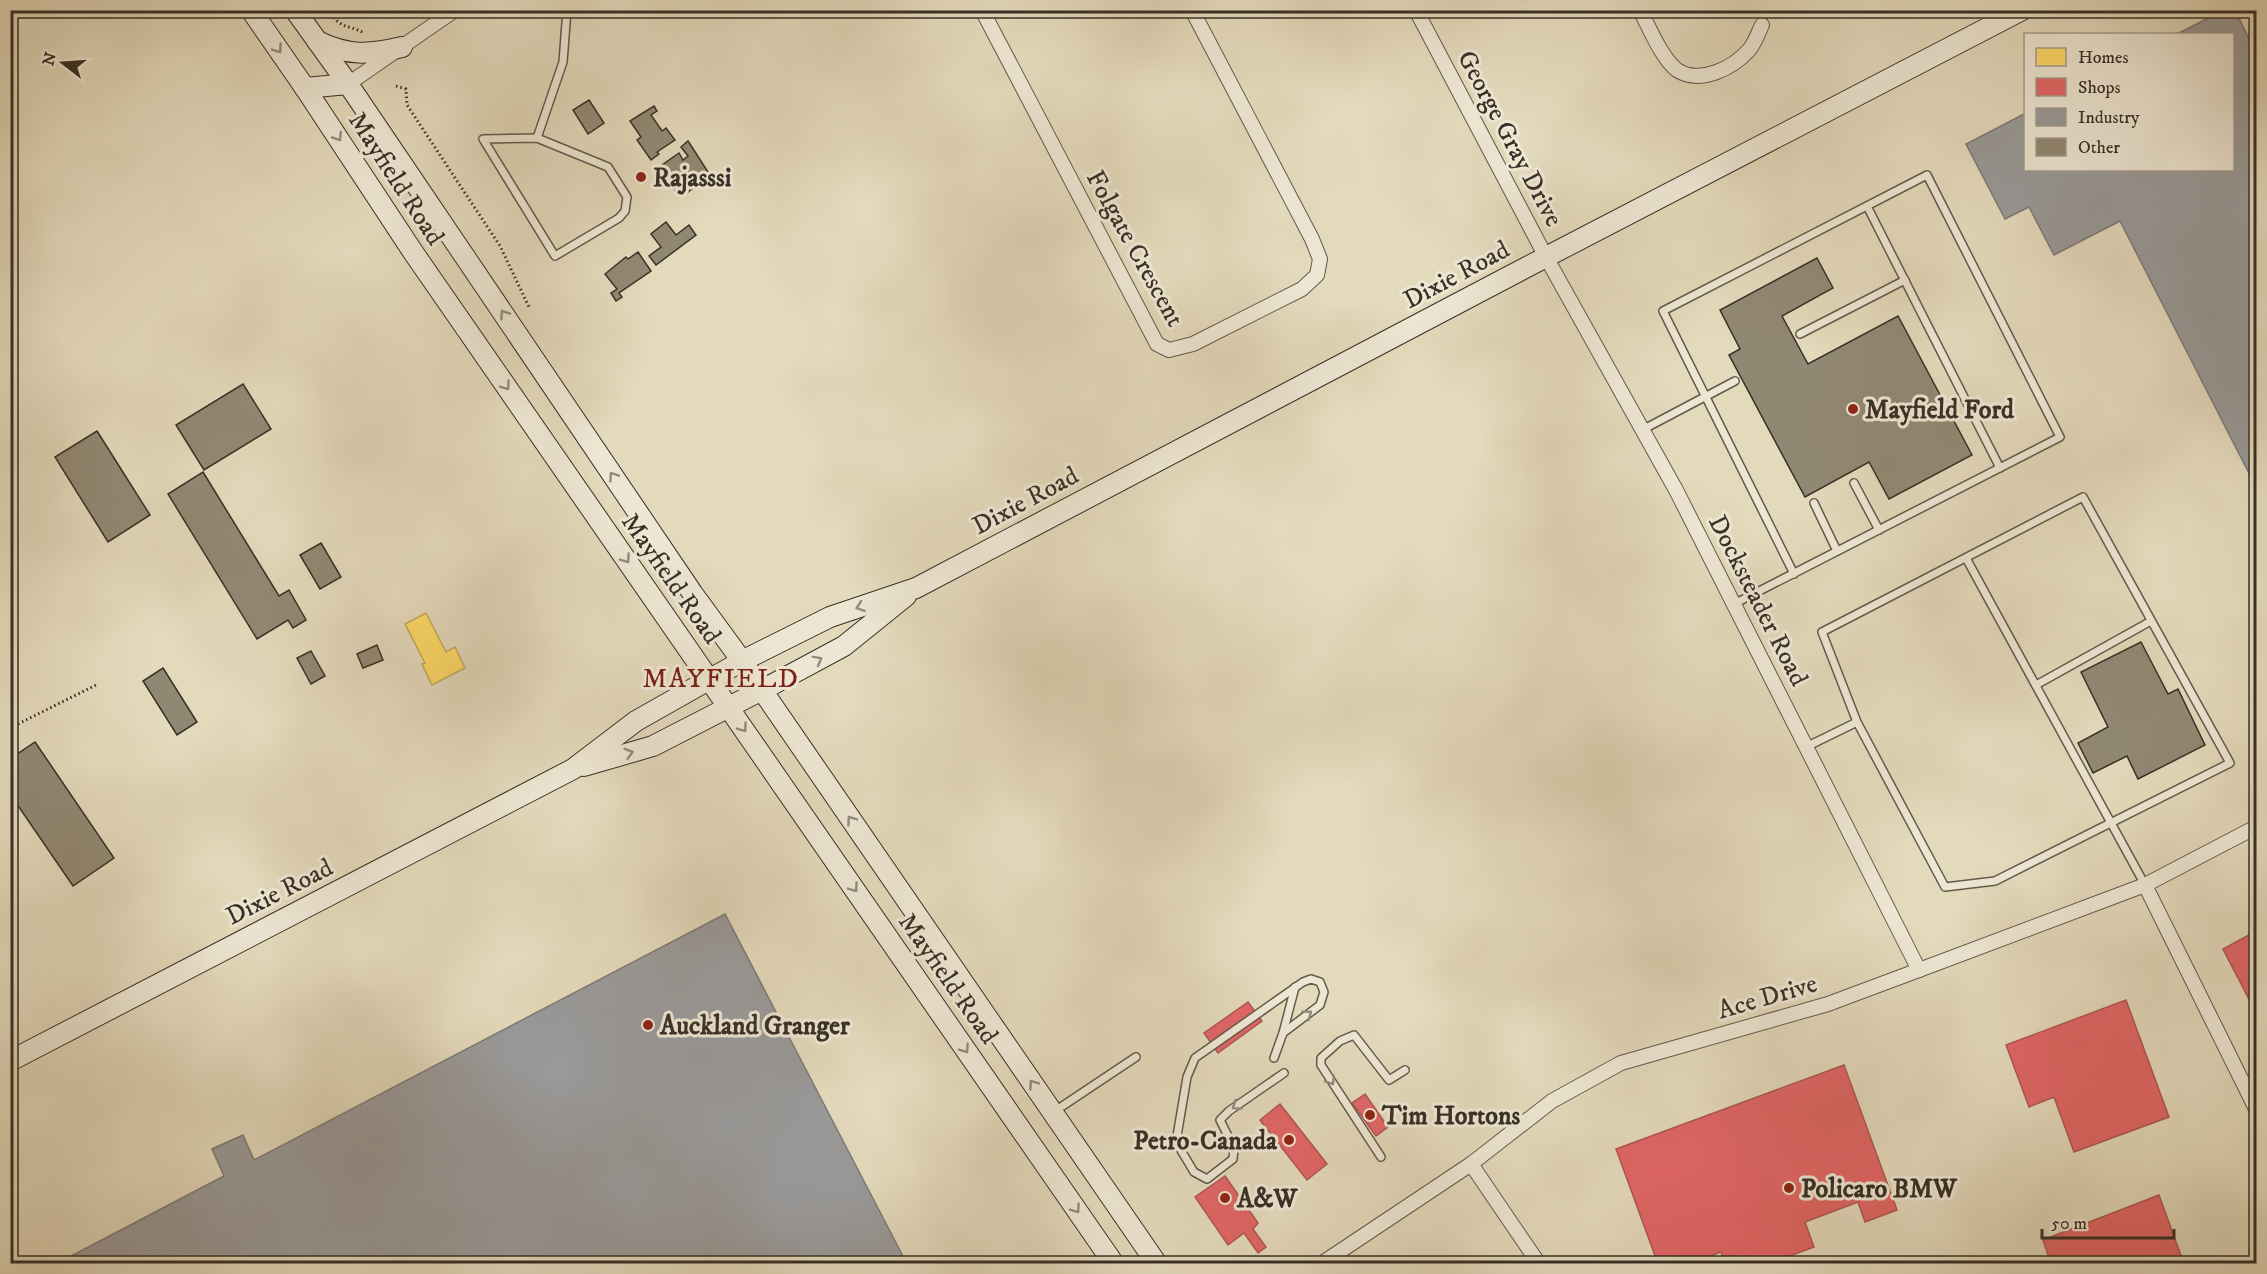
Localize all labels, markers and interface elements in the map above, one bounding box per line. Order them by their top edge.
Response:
north arrow [33,33,93,93]
legend [2024,33,2234,171]
one-way arrow [271,43,282,54]
street label: George Gray Drive [1449,45,1570,232]
text: Homes [2078,47,2129,69]
text: N [38,50,61,68]
text: Shops [2078,77,2121,99]
street label: Mayfield Road [340,106,451,252]
text: Industry [2078,107,2140,129]
one-way arrow [330,131,342,141]
text: Other [2078,137,2120,159]
place label: Rajasssi [653,162,732,195]
street label: Folgate Crescent [1078,165,1191,333]
marker: Rajasssi [634,170,648,184]
street label: Dixie Road [1398,234,1516,317]
one-way arrow [500,310,511,321]
one-way arrow [499,380,510,391]
place label: Mayfield Ford [1865,394,2015,427]
marker: Mayfield Ford [1846,402,1860,416]
street label: Dixie Road [967,460,1085,543]
one-way arrow [609,471,620,482]
street label: Mayfield Road [613,507,728,651]
street label: Docksteader Road [1700,510,1815,692]
one-way arrow [619,552,630,563]
one-way arrow [855,599,866,612]
one-way arrow [811,656,822,667]
district label: MAYFIELD [643,662,799,696]
one-way arrow [736,721,747,732]
one-way arrow [624,748,634,760]
one-way arrow [847,815,858,826]
street label: Dixie Road [221,851,339,933]
one-way arrow [847,882,858,893]
street label: Mayfield Road [890,907,1005,1051]
street label: Ace Drive [1714,968,1821,1027]
place label: Auckland Granger [659,1010,850,1043]
one-way arrow [1302,1010,1313,1021]
marker: Auckland Granger [641,1018,655,1032]
one-way arrow [958,1042,969,1053]
one-way arrow [1324,1074,1335,1085]
one-way arrow [1029,1080,1040,1091]
one-way arrow [1232,1099,1243,1110]
place label: Tim Hortons [1381,1100,1521,1133]
marker: Tim Hortons [1363,1108,1377,1122]
place label: Petro-Canada [1133,1125,1278,1158]
marker: Petro-Canada [1282,1133,1296,1147]
place label: Policaro BMW [1801,1173,1958,1206]
marker: Policaro BMW [1782,1181,1796,1195]
place label: A&W [1236,1183,1299,1216]
marker: A&W [1218,1191,1232,1205]
one-way arrow [1069,1202,1080,1213]
scale bar [2042,1202,2174,1240]
text: 50 m [2051,1213,2087,1235]

